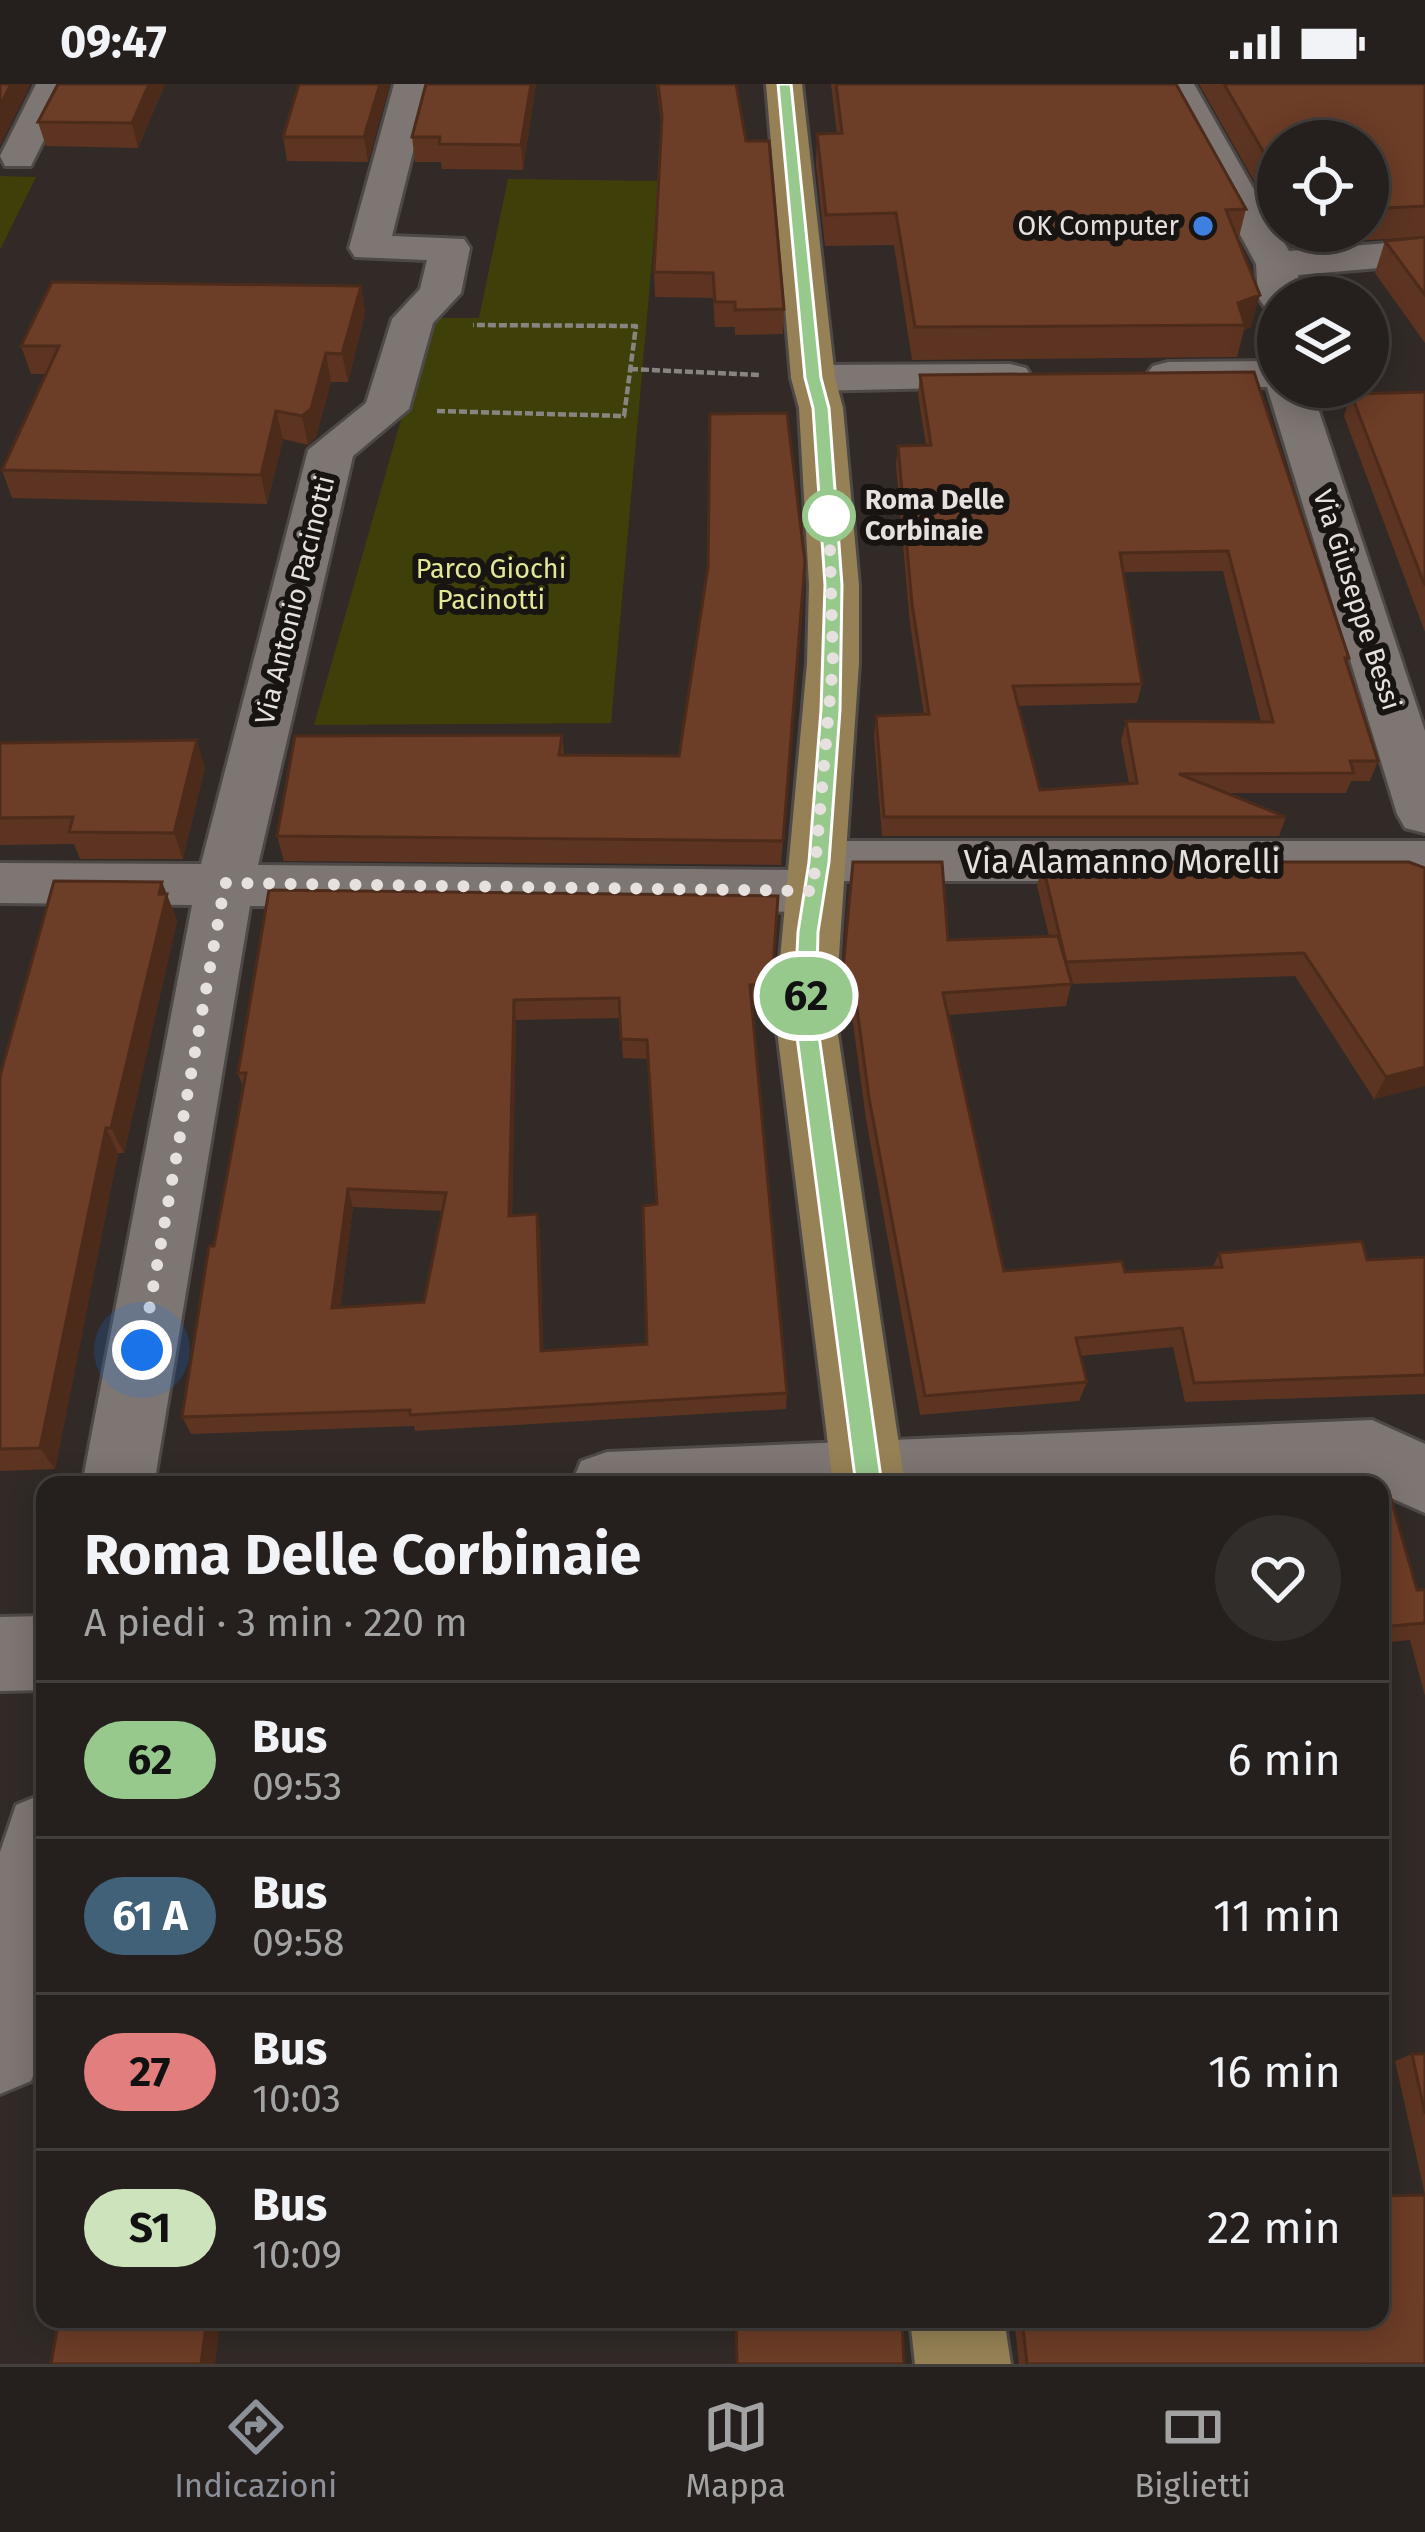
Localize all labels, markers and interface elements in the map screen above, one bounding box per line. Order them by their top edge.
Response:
text: 09:47 [60,15,167,69]
map controls [1257,120,1389,408]
button: locate [1257,120,1389,252]
place label: OK Computer [1018,210,1180,242]
marker: OK Computer [1190,213,1216,239]
button: layers [1257,276,1389,408]
street label: Via Antonio Pacinotti [249,472,341,728]
place label: Roma Delle Corbinaie [865,484,1004,547]
street label: Via Giuseppe Bessi [1306,486,1408,714]
marker: Roma Delle Corbinaie [804,491,854,541]
park label: Parco Giochi Pacinotti [416,553,566,616]
street label: Via Alamanno Morelli [964,842,1280,882]
line badge: 62 [752,957,860,1035]
text: 62 [784,971,828,1021]
your location [112,1320,172,1380]
button: heart [1215,1515,1341,1641]
text: Roma Delle Corbinaie [84,1521,641,1589]
text: A piedi · 3 min · 220 m [84,1600,468,1646]
text: Bus [252,1710,327,1764]
text: 6 min [1227,1733,1341,1787]
text: 62 [128,1735,172,1785]
text: 09:53 [252,1764,342,1810]
text: Bus [252,1866,327,1920]
text: 11 min [1213,1889,1341,1943]
text: 61 A [112,1891,188,1941]
text: 09:58 [252,1920,344,1966]
text: Bus [252,2022,327,2076]
text: 16 min [1208,2045,1341,2099]
text: 27 [130,2047,170,2097]
text: 10:03 [252,2076,341,2122]
text: Bus [252,2178,327,2232]
text: 22 min [1207,2201,1341,2255]
text: S1 [129,2203,171,2253]
text: 10:09 [252,2232,342,2278]
tab: Indicazioni [174,2394,337,2506]
tab: Mappa [686,2394,786,2506]
tab: Biglietti [1134,2394,1251,2506]

